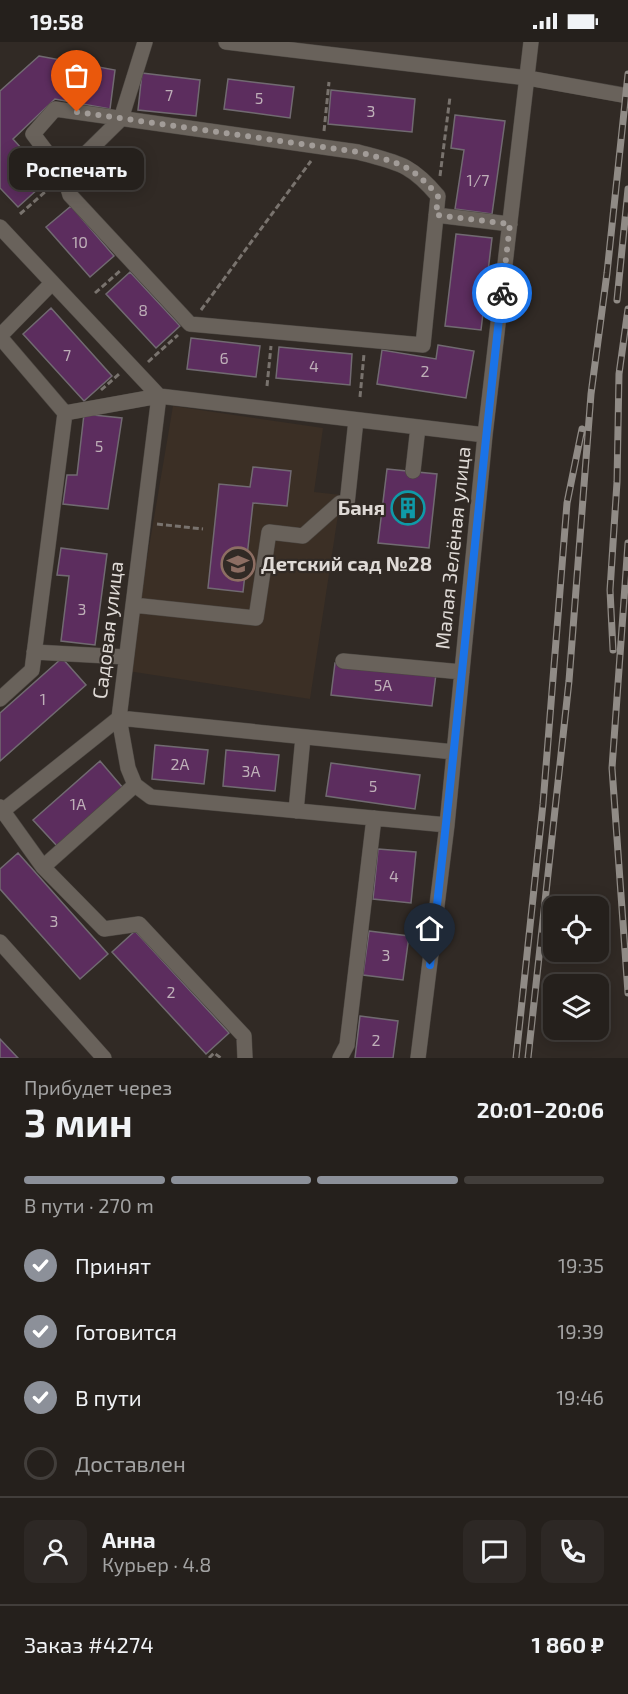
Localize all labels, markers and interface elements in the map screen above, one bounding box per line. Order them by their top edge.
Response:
text: 19:58 [30,8,84,34]
pin [51,50,102,112]
icon: bag [60,59,93,92]
house number: 7 [165,85,173,104]
house number: 5 [255,88,263,107]
house number: 3 [367,101,375,120]
callout: Роспечать [10,148,144,190]
text: Роспечать [26,157,127,181]
house number: 1/7 [467,170,489,189]
house number: 10 [72,232,88,251]
courier [472,263,532,323]
icon: bike [486,277,519,310]
house number: 8 [138,300,148,319]
house number: 7 [63,345,71,364]
house number: 6 [219,348,229,367]
house number: 4 [309,356,319,375]
house number: 2 [421,361,430,380]
house number: 5 [95,436,103,455]
street label: Малая Зелёная улица [429,445,476,651]
building icon: Баня [390,490,426,526]
place label: Баня [338,495,385,519]
school or university icon: Детский сад №28 [220,546,256,582]
place label: Детский сад №28 [261,551,432,575]
street label: Садовая улица [87,560,128,700]
house number: 3 [78,599,86,618]
house number: 5А [374,675,392,694]
house number: 1 [40,689,46,708]
house number: 2А [171,754,190,773]
house number: 3А [242,761,260,780]
house number: 5 [369,776,377,795]
house number: 1А [70,794,86,813]
house number: 4 [389,866,399,885]
map controls [543,896,609,1040]
button: locate [543,896,609,962]
pin [404,903,455,965]
house number: 3 [50,911,58,930]
icon: home [413,912,446,945]
house number: 3 [382,945,390,964]
button: layers [543,974,609,1040]
house number: 2 [167,982,176,1001]
house number: 2 [372,1030,381,1049]
text: Прибудет через [24,1075,172,1099]
text: 20:01–20:06 [477,1096,604,1122]
text: 3 мин [24,1098,133,1145]
text: В пути · 270 m [24,1193,154,1217]
icon: check [24,1249,57,1282]
text: Принят [75,1252,151,1278]
text: 19:35 [558,1253,604,1277]
icon: check [24,1315,57,1348]
text: Готовится [75,1318,177,1344]
text: 19:39 [557,1319,604,1343]
icon: check [24,1381,57,1414]
text: В пути [75,1384,142,1410]
text: 19:46 [556,1385,604,1409]
text: Доставлен [75,1450,186,1476]
button: person [24,1520,87,1583]
button: chat [463,1520,526,1583]
button: phone [541,1520,604,1583]
text: Анна [102,1526,156,1552]
text: Курьер · 4.8 [102,1552,211,1576]
text: Заказ #4274 [24,1631,154,1657]
text: 1 860 ₽ [531,1631,604,1657]

